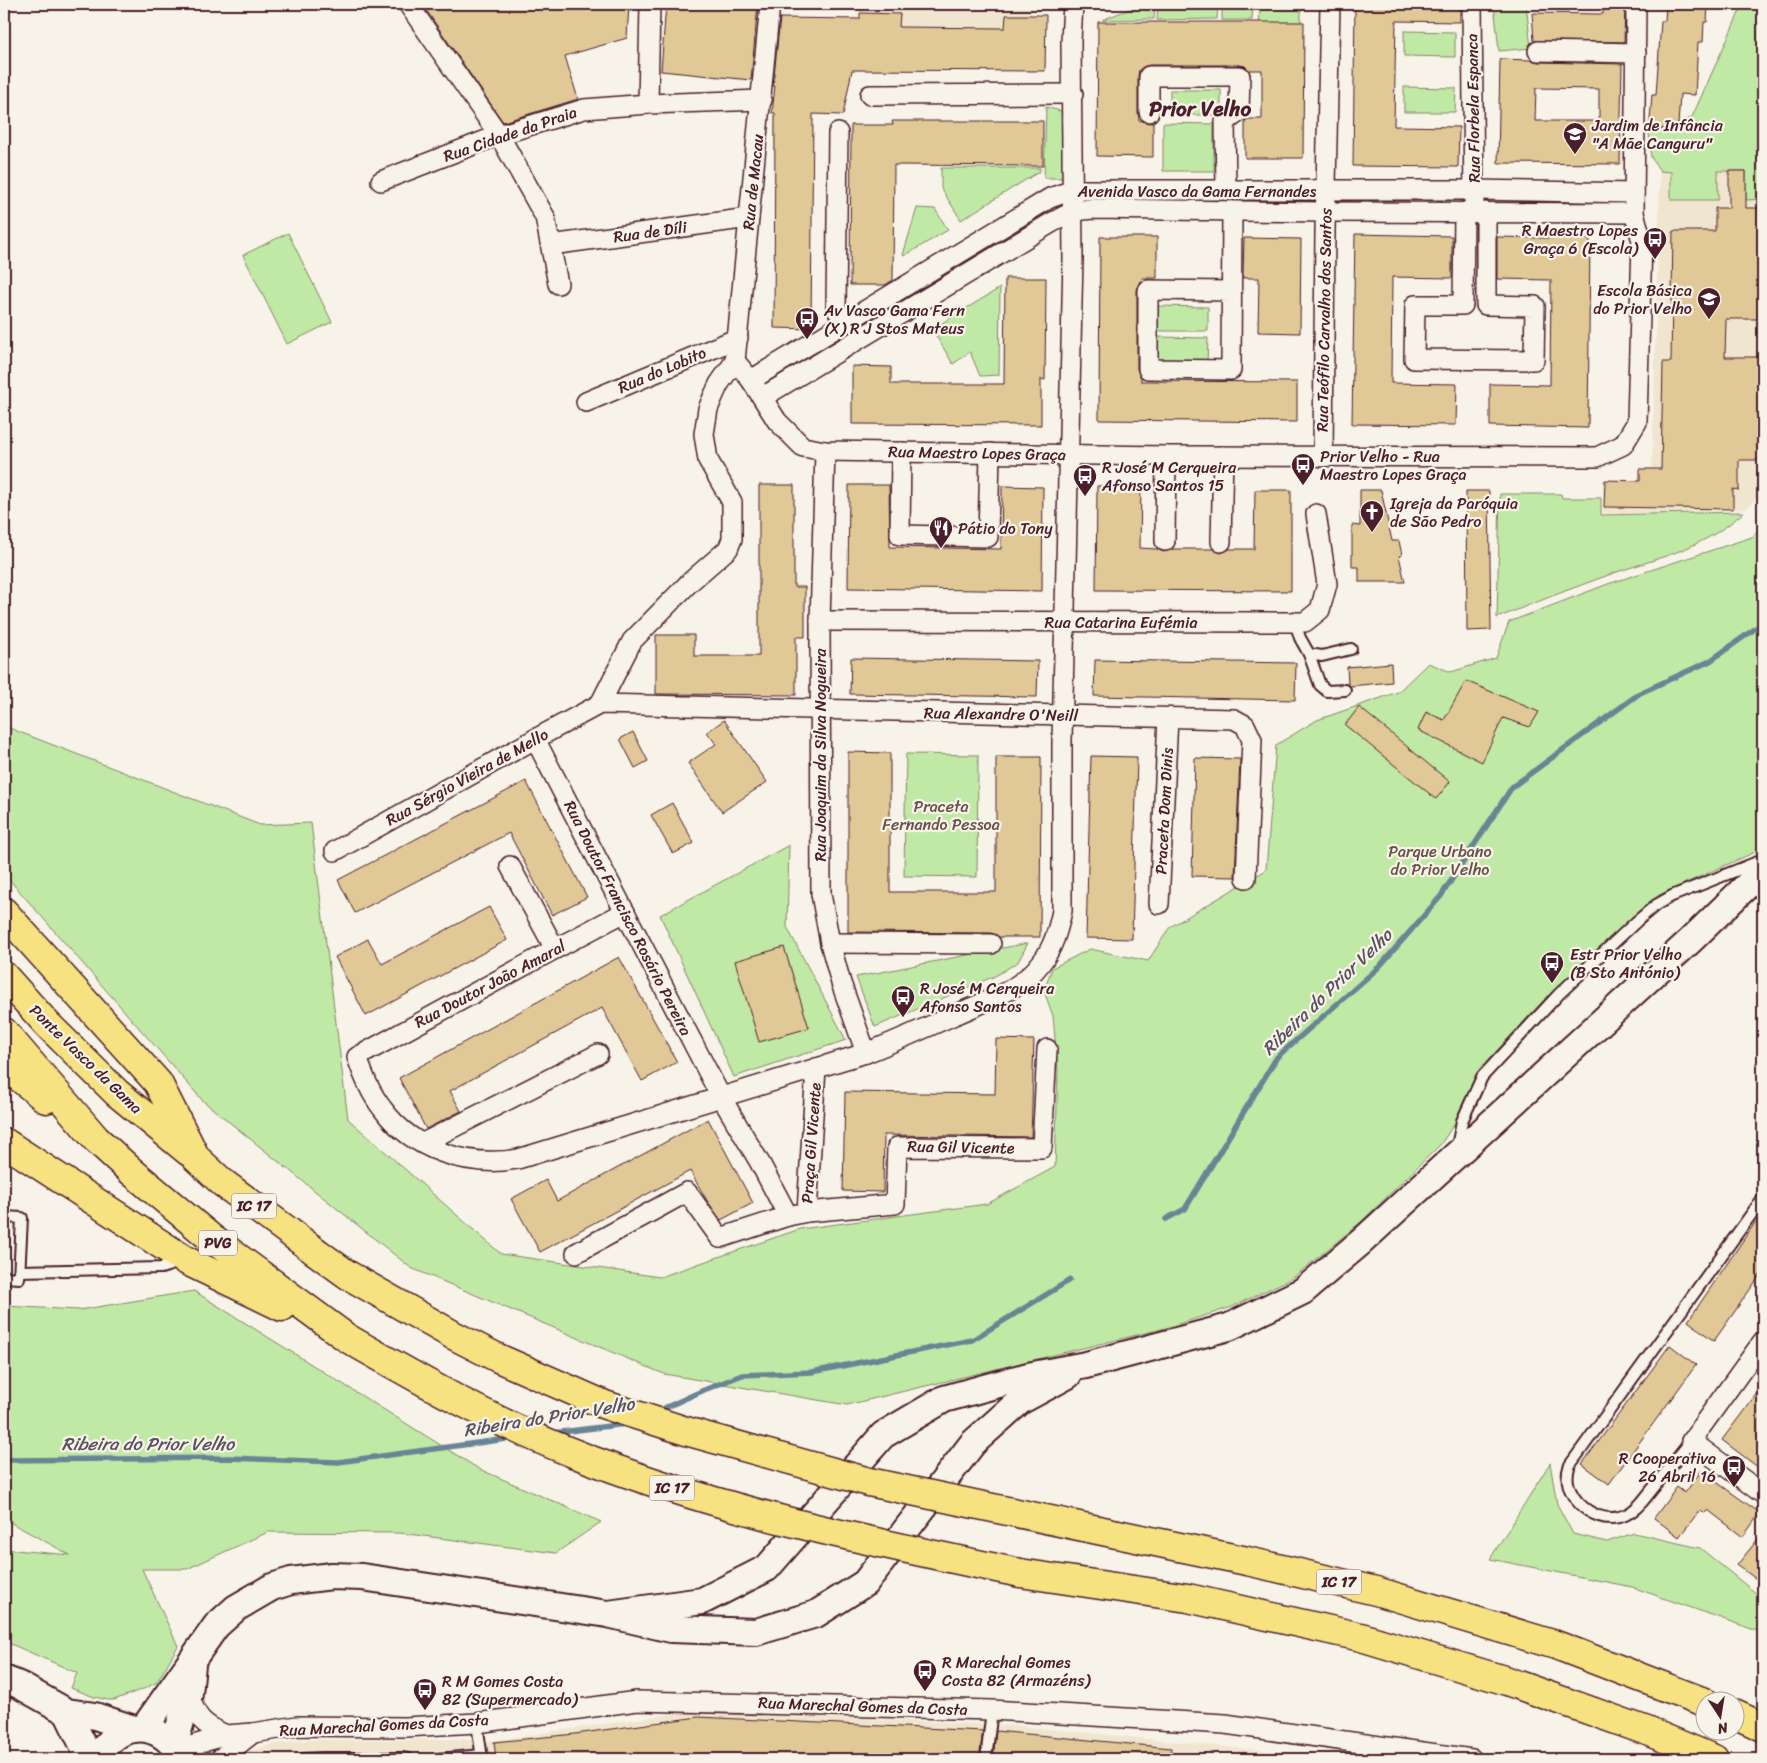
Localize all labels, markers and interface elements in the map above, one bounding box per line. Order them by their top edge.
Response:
street label: Rua Florbela Espanca [1457,33,1489,183]
district label: Prior Velho [1149,90,1251,128]
street label: Rua Cidade da Praia [439,98,581,170]
place label: Jardim de Infância "A Mãe Canguru" [1591,111,1724,158]
school or university icon: Jardim de Infância "A Mãe Canguru" [1562,121,1588,155]
street label: Rua de Macau [734,132,773,231]
street label: Avenida Vasco da Gama Fernandes [1077,177,1317,206]
street label: Rua Teófilo Carvalho dos Santos [1308,207,1340,432]
street label: Rua de Díli [611,212,689,251]
place label: R Maestro Lopes Graça 6 (Escola) [1522,216,1639,263]
bus stop icon: R Maestro Lopes Graça 6 (Escola) [1642,226,1668,260]
place label: Escola Básica do Prior Velho [1593,276,1692,323]
school or university icon: Escola Básica do Prior Velho [1696,286,1722,320]
place label: Av Vasco Gama Fern (X) R J Stos Mateus [823,296,965,343]
bus stop icon: Av Vasco Gama Fern (X) R J Stos Mateus [794,306,820,340]
street label: Rua do Lobito [613,338,711,402]
street label: Rua Maestro Lopes Graça [888,437,1066,469]
place label: Prior Velho - Rua Maestro Lopes Graça [1320,442,1467,489]
bus stop icon: Prior Velho - Rua Maestro Lopes Graça [1290,452,1316,486]
place label: R José M Cerqueira Afonso Santos 15 [1101,453,1237,500]
bus stop icon: R José M Cerqueira Afonso Santos 15 [1072,463,1098,497]
place label: Igreja da Paróquia de São Pedro [1389,489,1518,536]
church icon: Igreja da Paróquia de São Pedro [1359,499,1385,533]
place label: Pátio do Tony [958,514,1053,543]
restaurant icon: Pátio do Tony [928,515,954,549]
street label: Rua Catarina Eufémia [1045,608,1197,637]
street label: Rua Joaquim da Silva Nogueira [806,647,835,862]
street label: Rua Alexandre O'Neill [924,698,1079,730]
street label: Rua Sérgio Vieira de Mello [380,720,554,834]
street label: Praceta Dom Dinis [1146,746,1182,875]
park label: Praceta Fernando Pessoa [882,792,1000,839]
street label: Rua Doutor Francisco Rosário Pereira [556,795,700,1041]
park label: Parque Urbano do Prior Velho [1388,837,1492,884]
water label: Ribeira do Prior Velho [1254,920,1401,1063]
street label: Rua Doutor João Amaral [409,932,571,1036]
place label: Estr Prior Velho (B Sto António) [1570,940,1682,987]
bus stop icon: Estr Prior Velho (B Sto António) [1539,950,1565,984]
place label: R José M Cerqueira Afonso Santos [919,974,1055,1021]
bus stop icon: R José M Cerqueira Afonso Santos [890,984,916,1018]
street label: Ponte Vasco da Gama [22,997,150,1121]
street label: Praça Gil Vicente [792,1081,830,1204]
street label: Rua Gil Vicente [907,1132,1015,1162]
road number: IC 17 [232,1194,276,1218]
road number: PVG [199,1230,237,1256]
water label: Ribeira do Prior Velho [461,1388,638,1446]
water label: Ribeira do Prior Velho [62,1428,235,1460]
place label: R Cooperativa 26 Abril 16 [1619,1444,1716,1491]
bus stop icon: R Cooperativa 26 Abril 16 [1721,1454,1747,1488]
road number: IC 17 [650,1476,694,1500]
road number: IC 17 [1316,1570,1362,1594]
place label: R Marechal Gomes Costa 82 (Armazéns) [942,1648,1092,1695]
bus stop icon: R Marechal Gomes Costa 82 (Armazéns) [912,1658,938,1692]
place label: R M Gomes Costa 82 (Supermercado) [442,1667,579,1714]
bus stop icon: R M Gomes Costa 82 (Supermercado) [412,1677,438,1711]
street label: Rua Marechal Gomes da Costa [758,1688,968,1724]
north arrow [1694,1690,1744,1740]
street label: Rua Marechal Gomes da Costa [279,1705,489,1745]
text: N [1715,1715,1731,1742]

